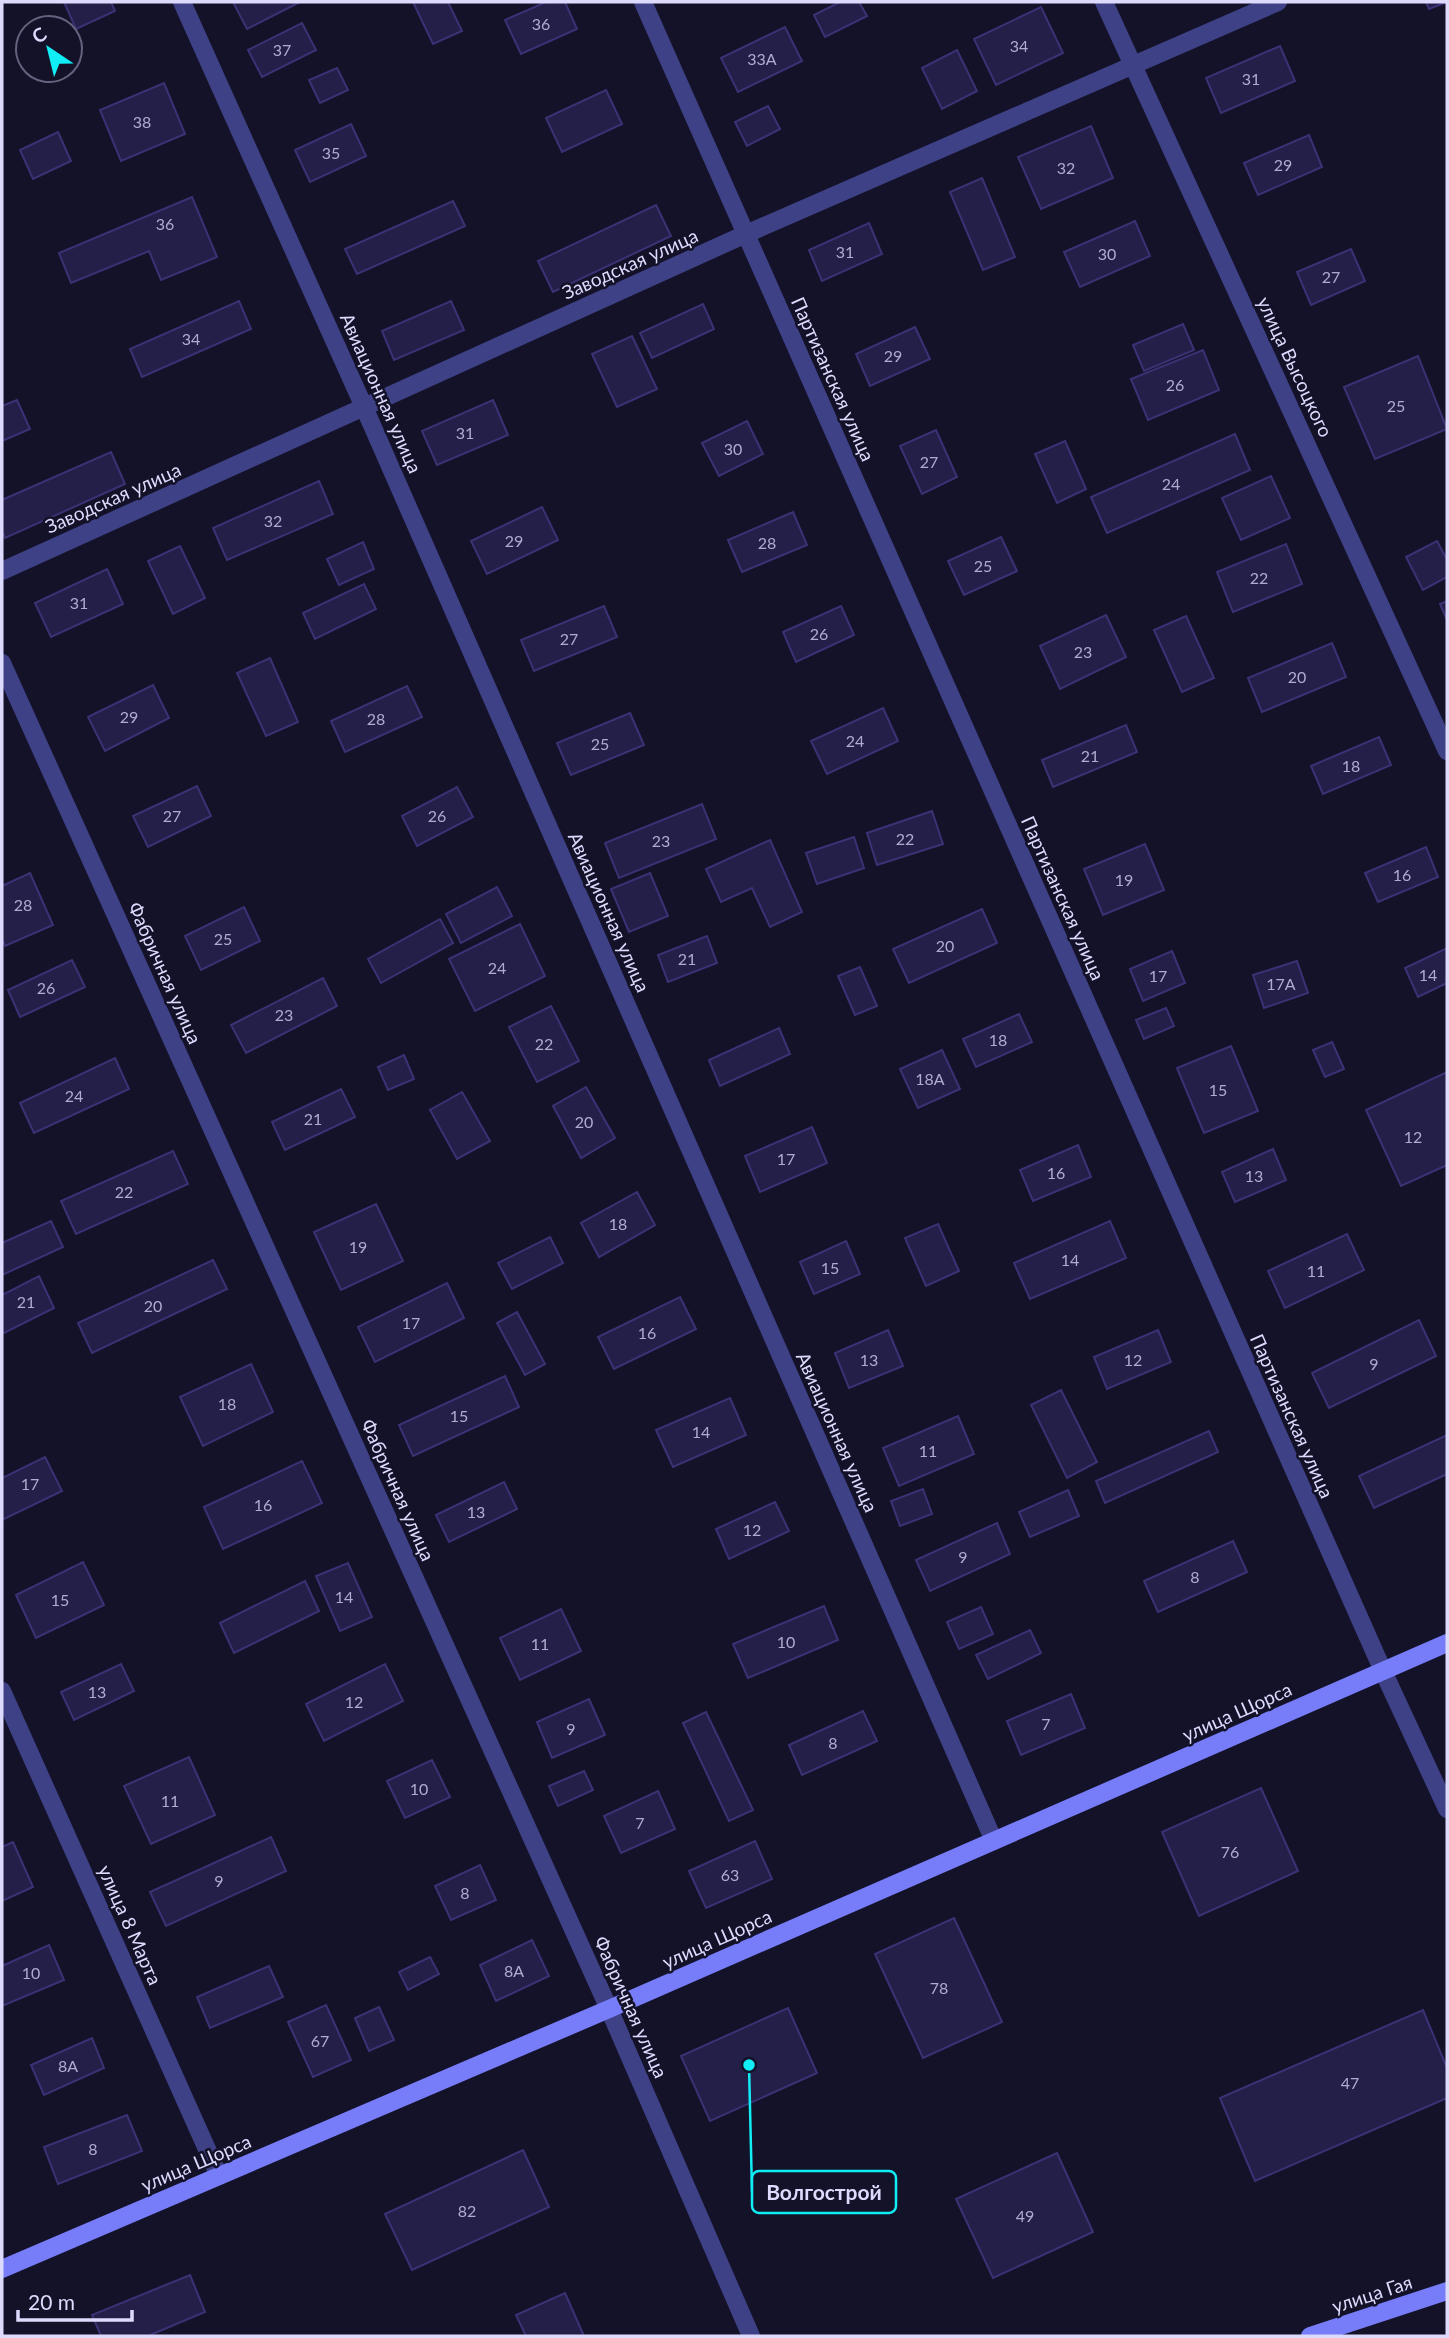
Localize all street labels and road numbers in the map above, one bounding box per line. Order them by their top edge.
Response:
street label: Заводская улица [558,223,701,304]
street label: Партизанская улица [787,293,880,464]
street label: улица Высоцкого [1253,293,1338,441]
street label: Авиационная улица [336,309,427,476]
street label: Заводская улица [41,457,184,538]
street label: Партизанская улица [1017,812,1110,983]
street label: Авиационная улица [564,828,655,995]
street label: Фабричная улица [124,898,207,1047]
street label: Партизанская улица [1246,1330,1339,1501]
street label: Авиационная улица [792,1348,883,1515]
street label: Фабричная улица [357,1415,440,1564]
street label: улица Щорса [1178,1677,1295,1746]
street label: улица 8 Марта [94,1861,167,1988]
street label: улица Щорса [658,1904,775,1973]
street label: Фабричная улица [590,1932,673,2081]
street label: улица Щорса [137,2129,254,2196]
street label: улица Гая [1329,2270,1415,2317]

